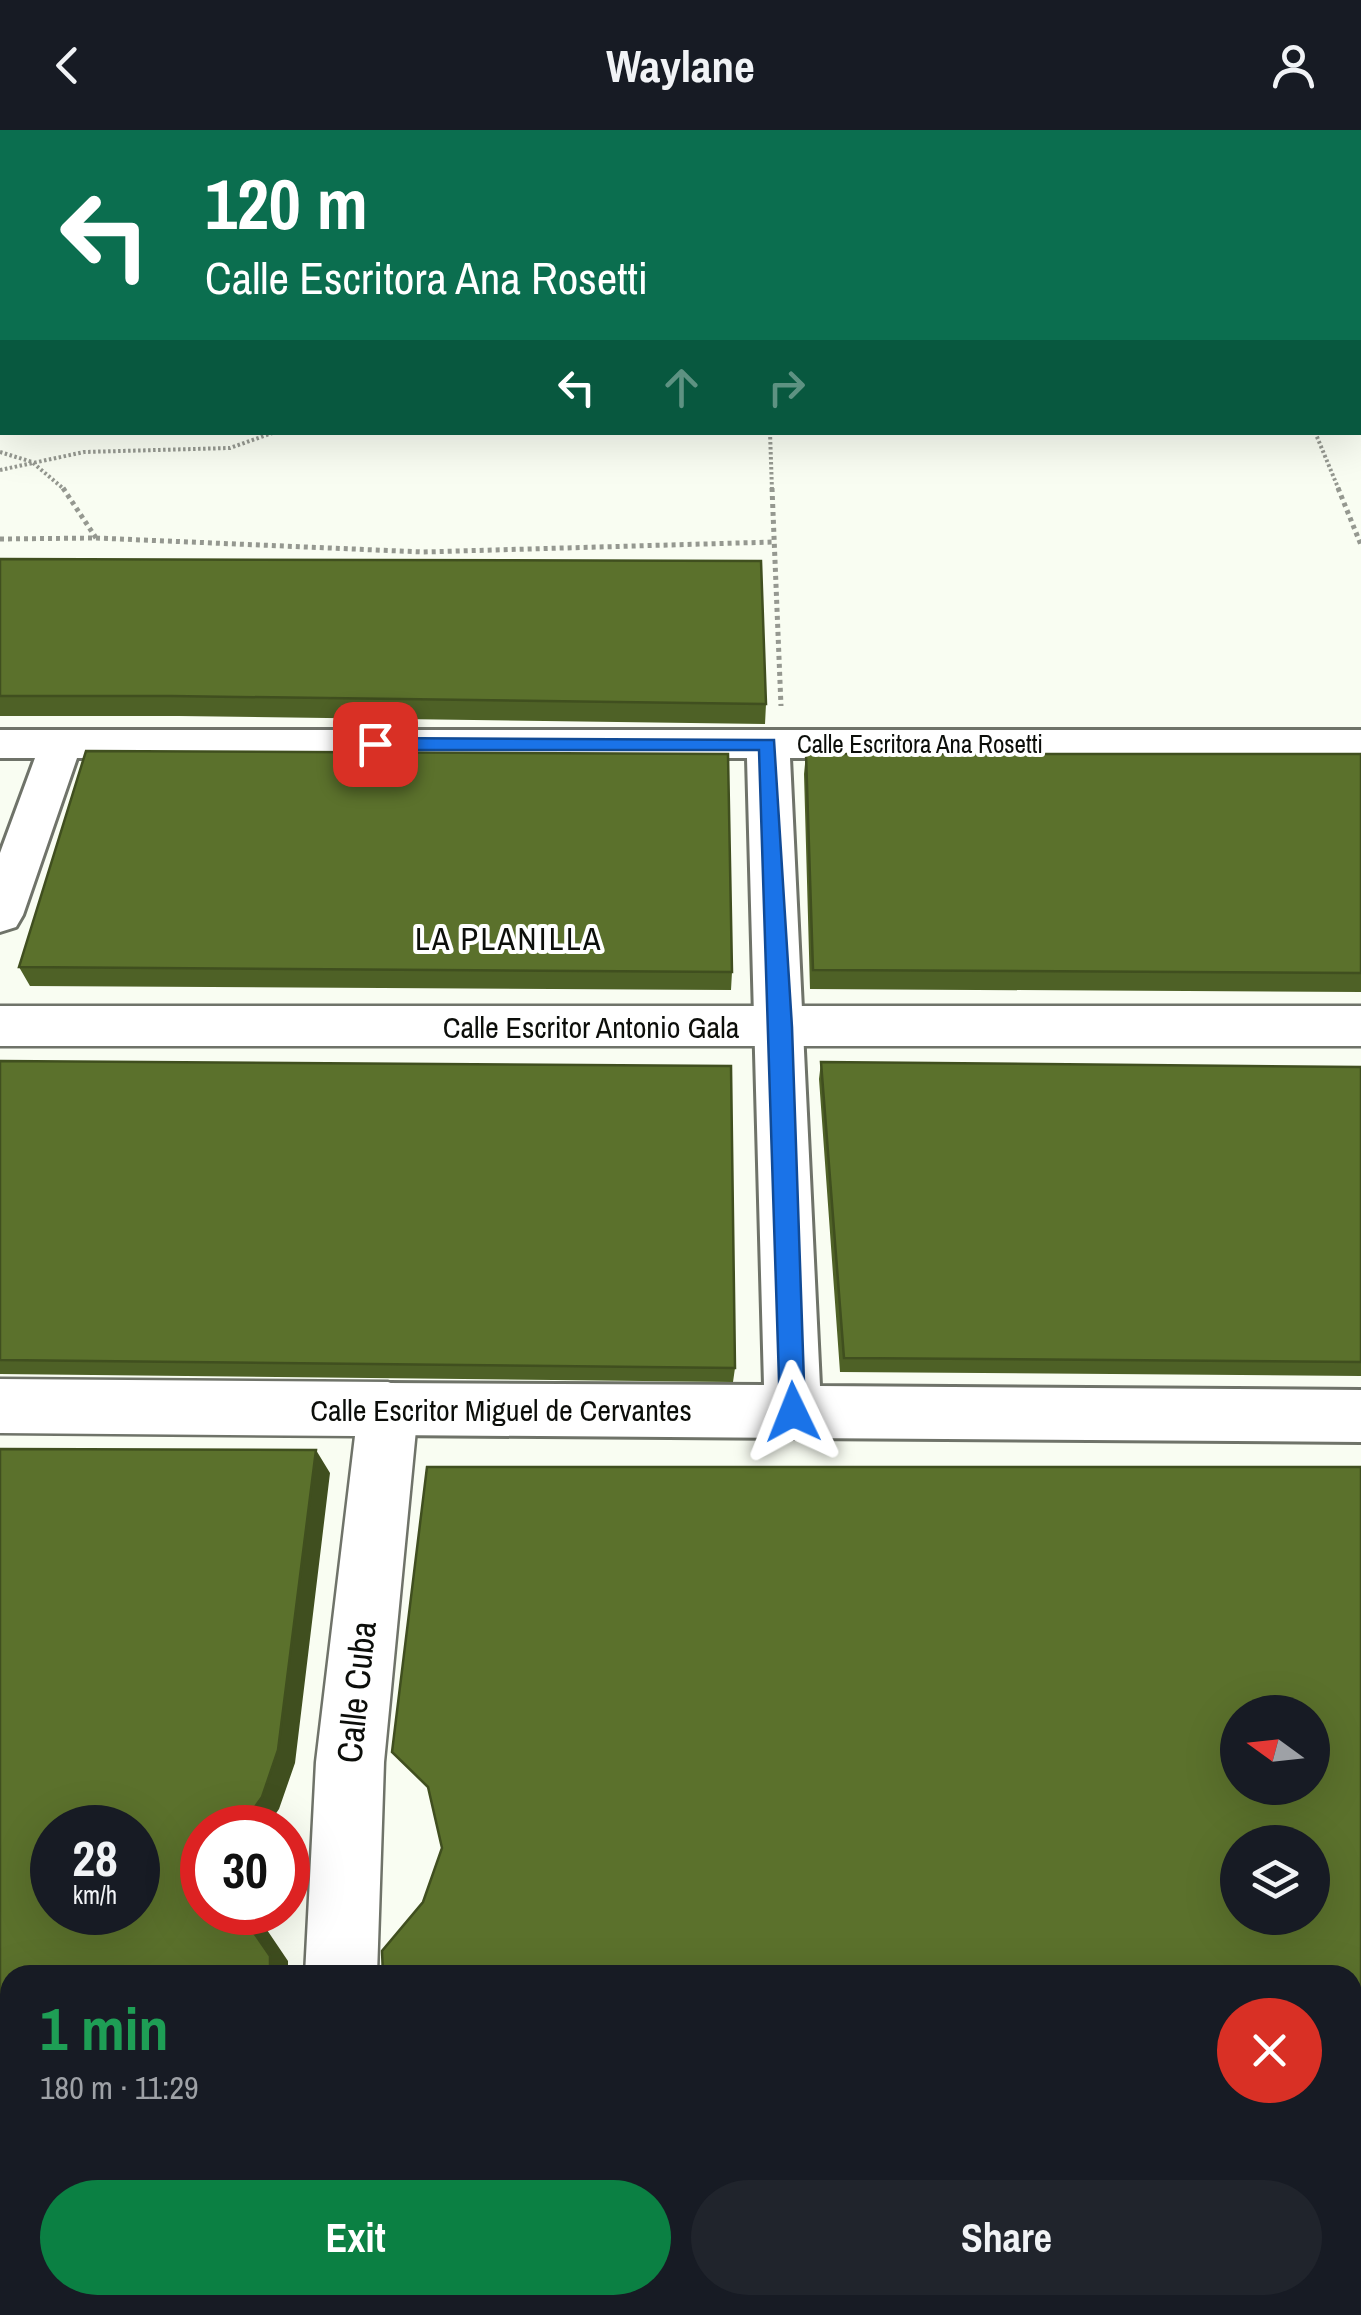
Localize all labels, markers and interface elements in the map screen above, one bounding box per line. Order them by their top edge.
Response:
text: Waylane [606,35,755,96]
icon: back [40,38,95,93]
icon: person [1266,38,1321,93]
text: 120 m [205,157,368,251]
icon: left [40,170,170,300]
text: Calle Escritora Ana Rosetti [205,247,648,308]
icon: left [549,360,604,415]
icon: ahead [654,360,709,415]
icon: right [759,360,814,415]
pin [333,702,418,787]
icon: arrive [348,717,403,772]
street label: Calle Escritora Ana Rosetti [797,727,1043,761]
district label: LA PLANILLA [415,917,603,960]
street label: Calle Escritor Antonio Gala [443,1007,740,1047]
position arrow [741,1360,845,1464]
street label: Calle Escritor Miguel de Cervantes [310,1390,692,1430]
street label: Calle Cuba [325,1619,387,1765]
north arrow [1220,1695,1330,1805]
map controls [1220,1695,1330,1935]
speed limit sign: 30 [180,1805,310,1935]
text: 28 [72,1824,118,1892]
button: layers [1220,1825,1330,1935]
text: km/h [73,1878,117,1912]
text: 1 min [40,1988,169,2069]
button: close [1217,1998,1322,2103]
text: 180 m · 11:29 [40,2066,199,2109]
button: Exit [40,2180,671,2295]
button: Share [691,2180,1322,2295]

